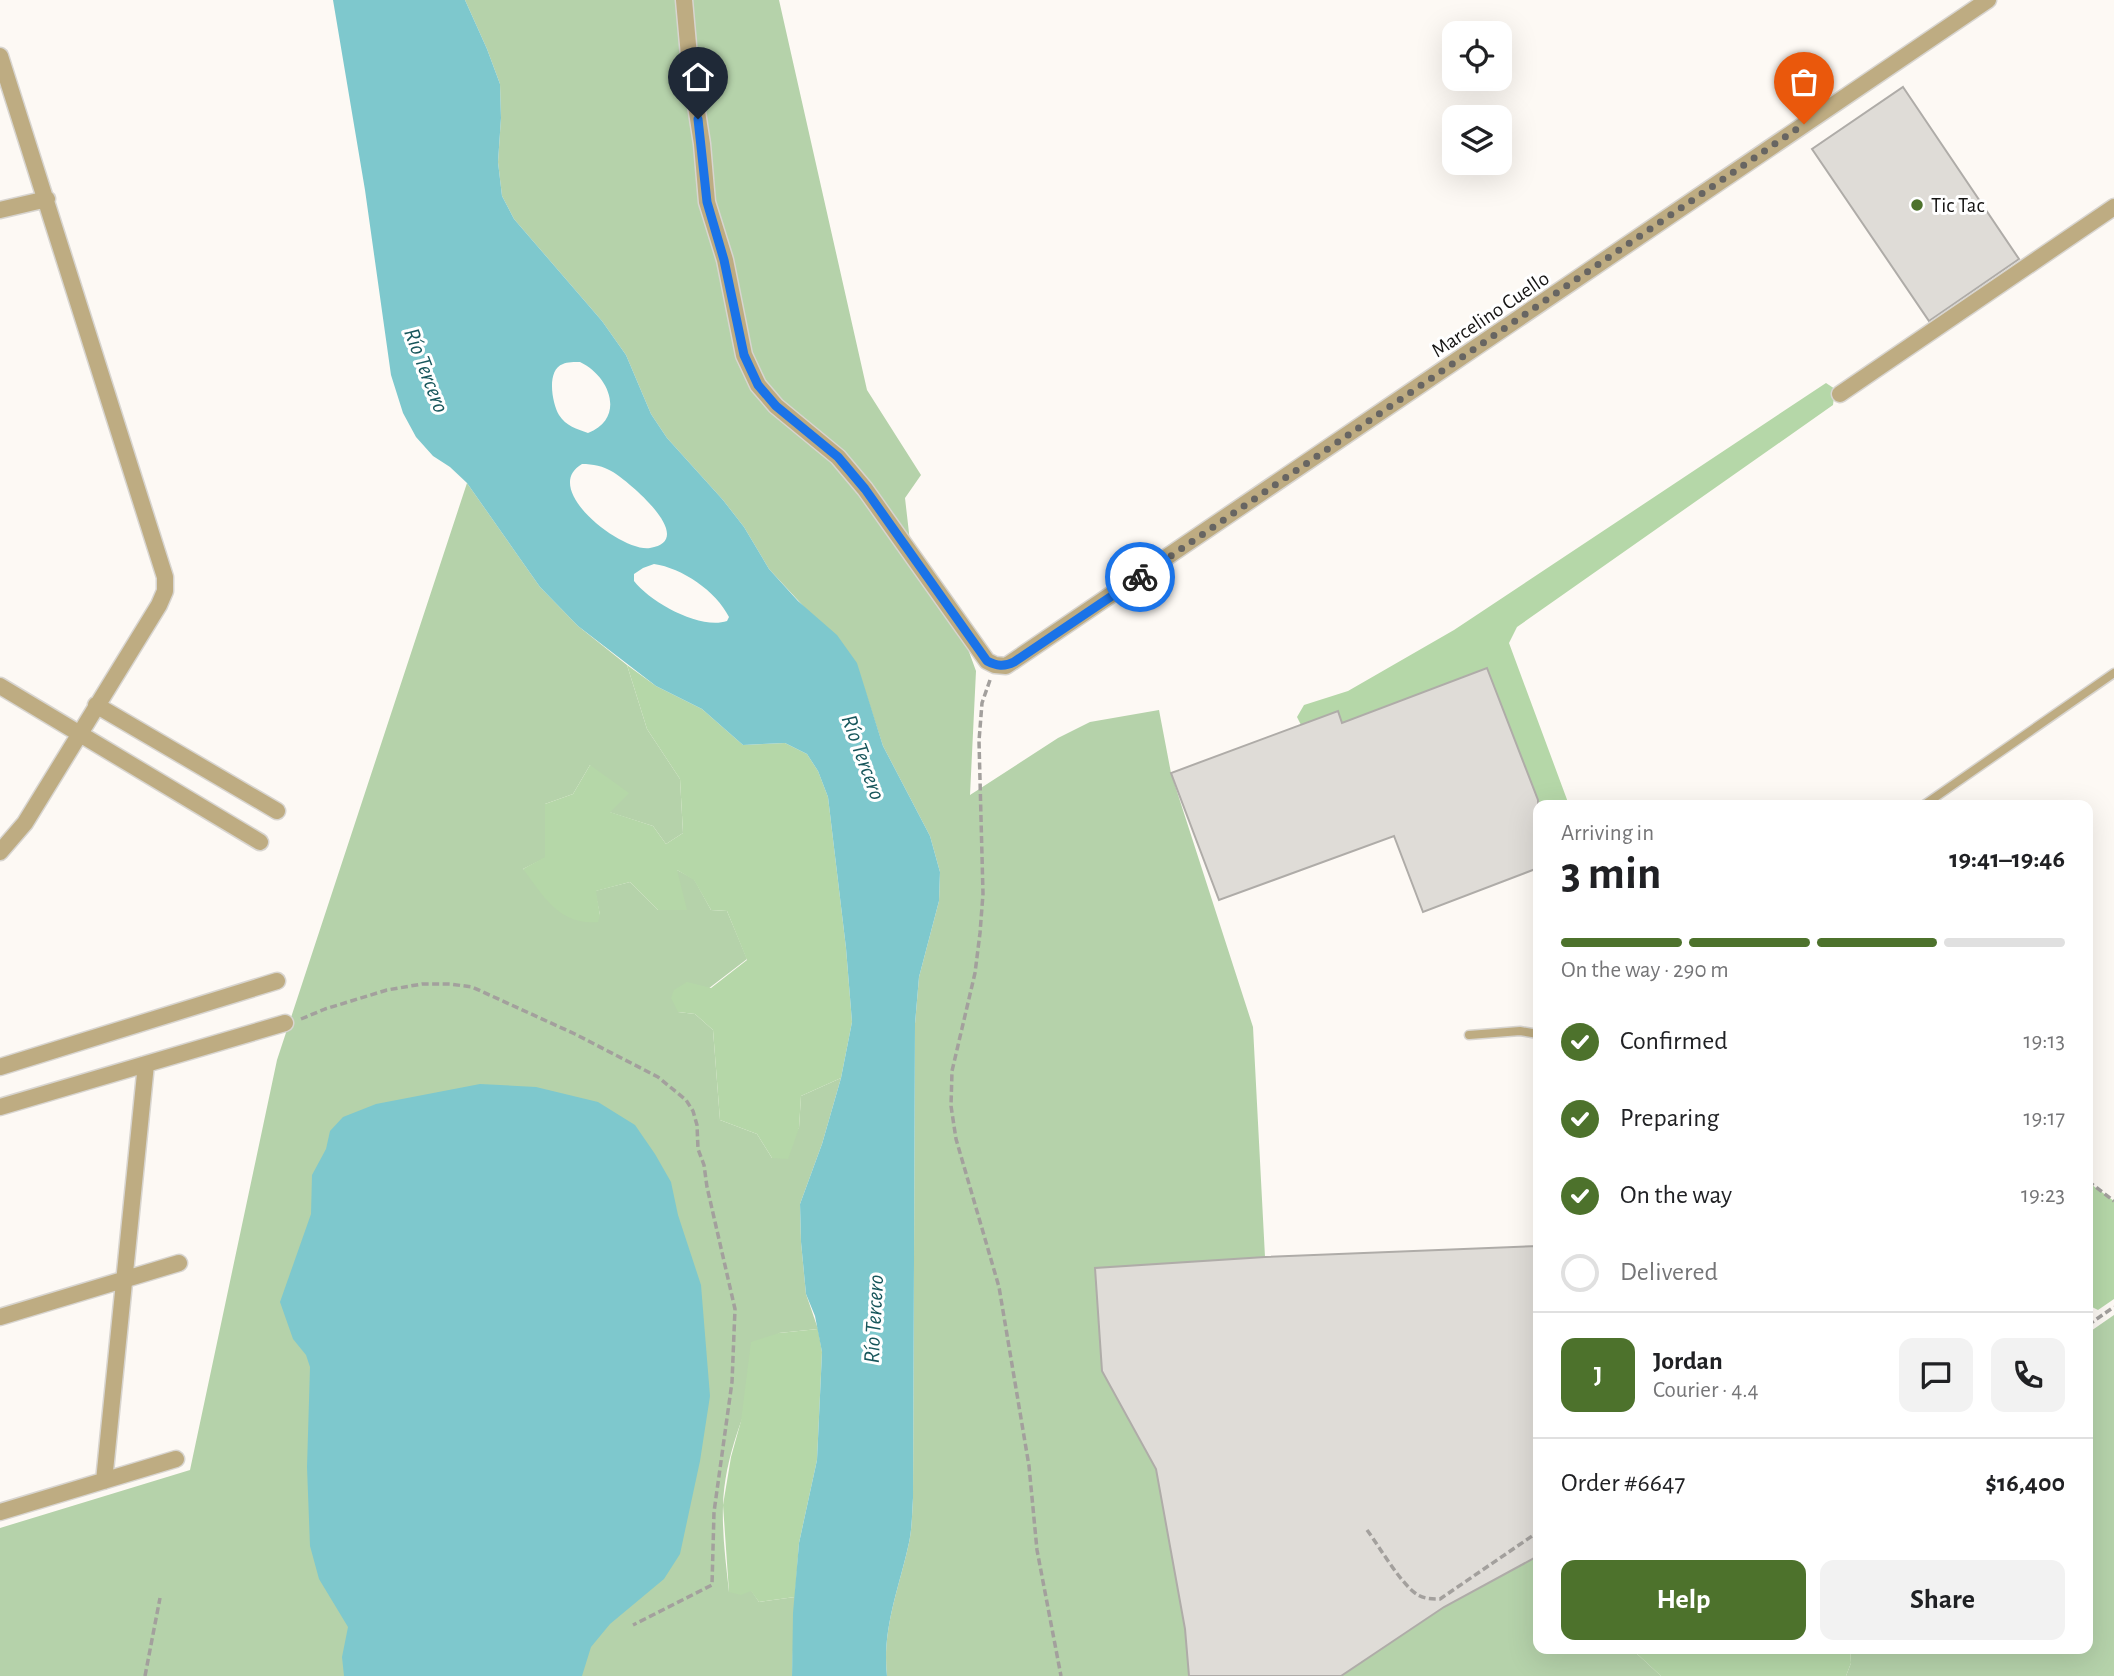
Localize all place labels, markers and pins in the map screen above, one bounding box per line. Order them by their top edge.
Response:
pin [668,47,728,119]
pin [1774,52,1834,124]
place label: Tic Tac [1931,195,1985,216]
marker: Tic Tac [1909,197,1925,213]

